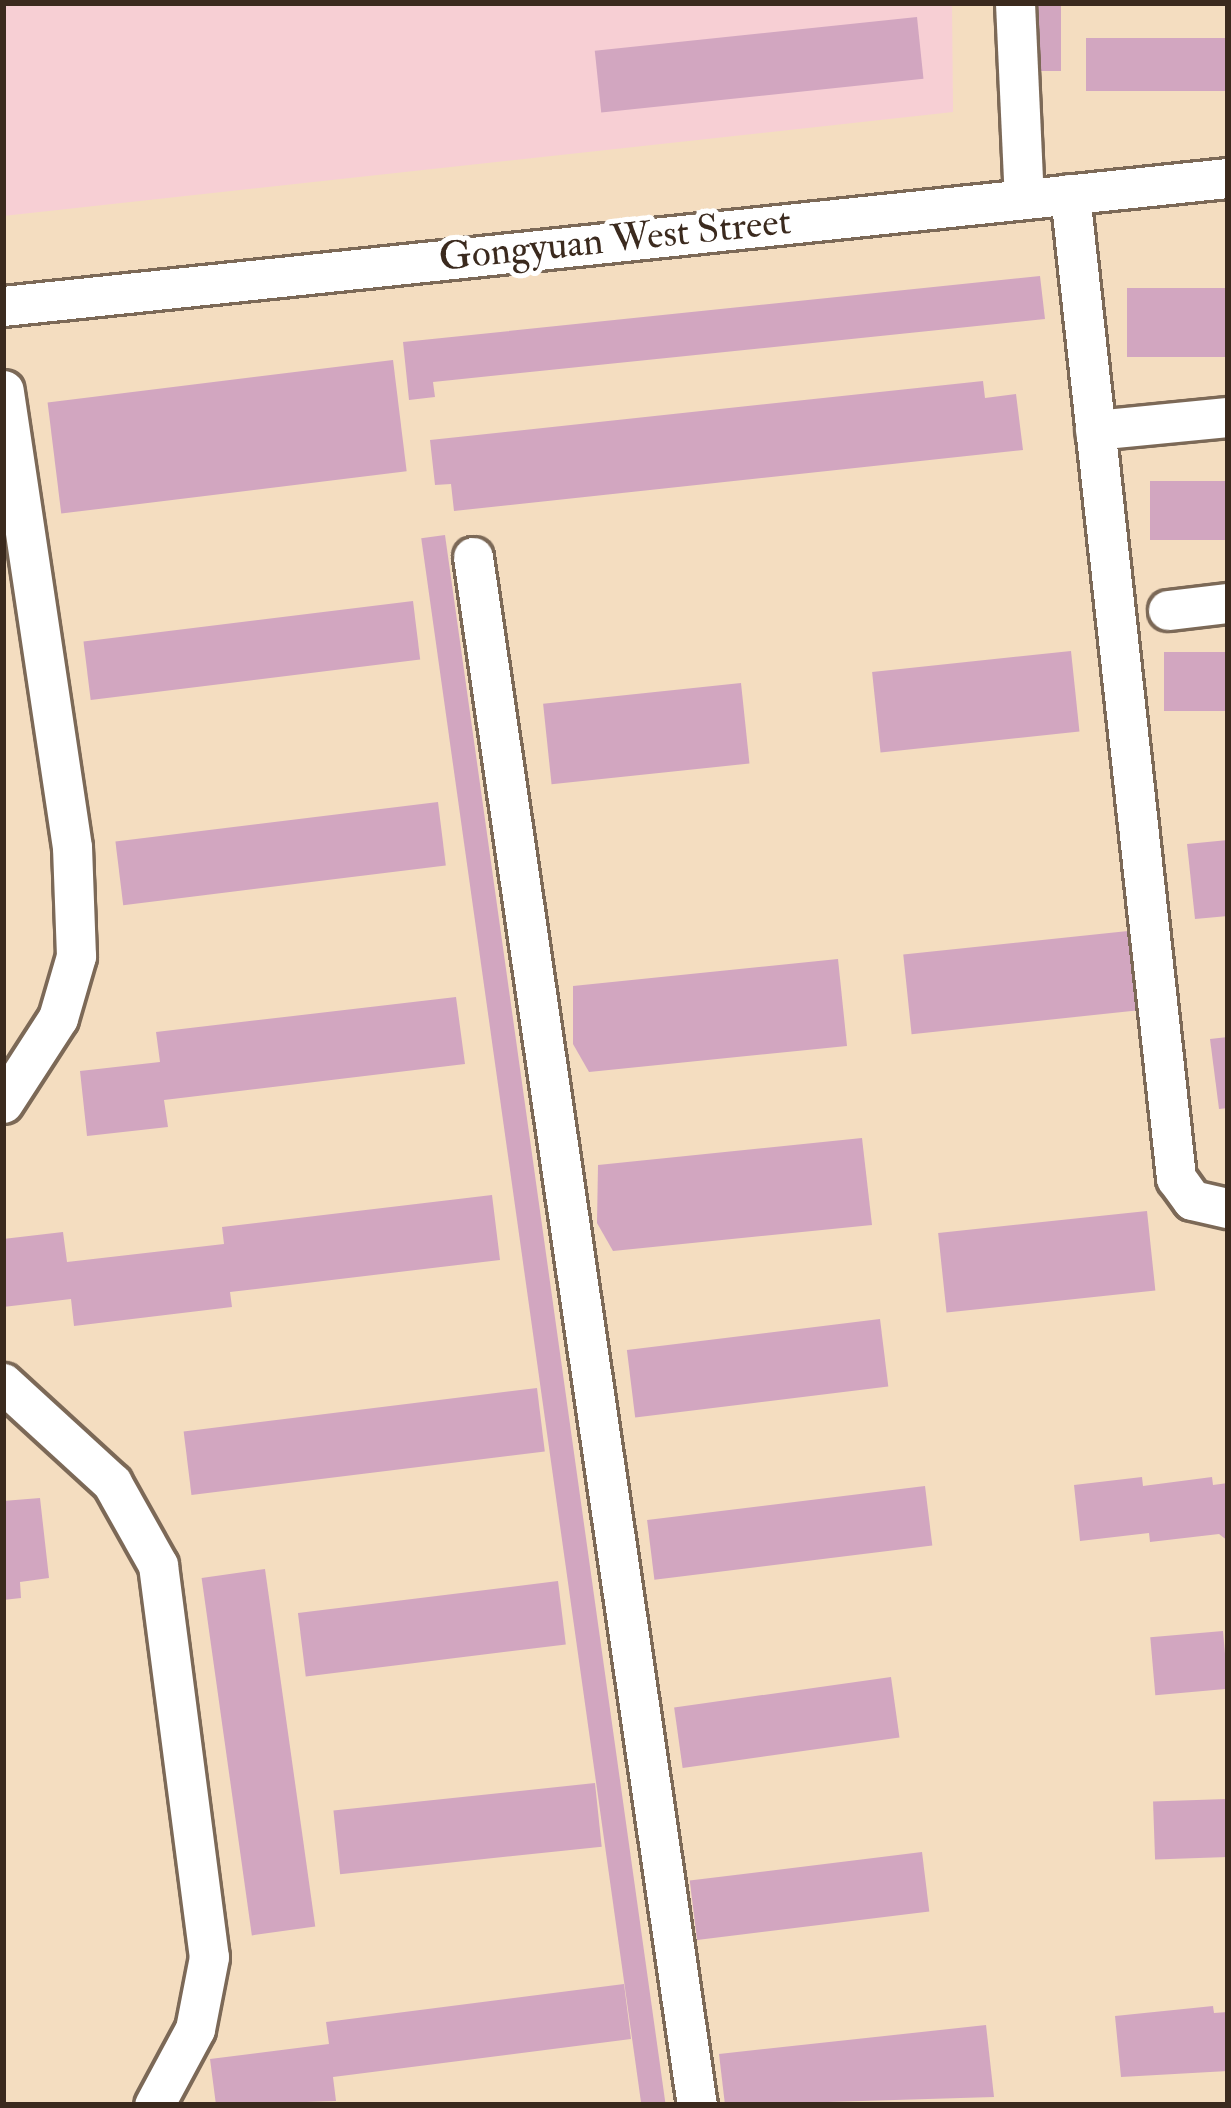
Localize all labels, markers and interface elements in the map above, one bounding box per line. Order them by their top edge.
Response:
street label: Gongyuan West Street [437,198,793,282]

